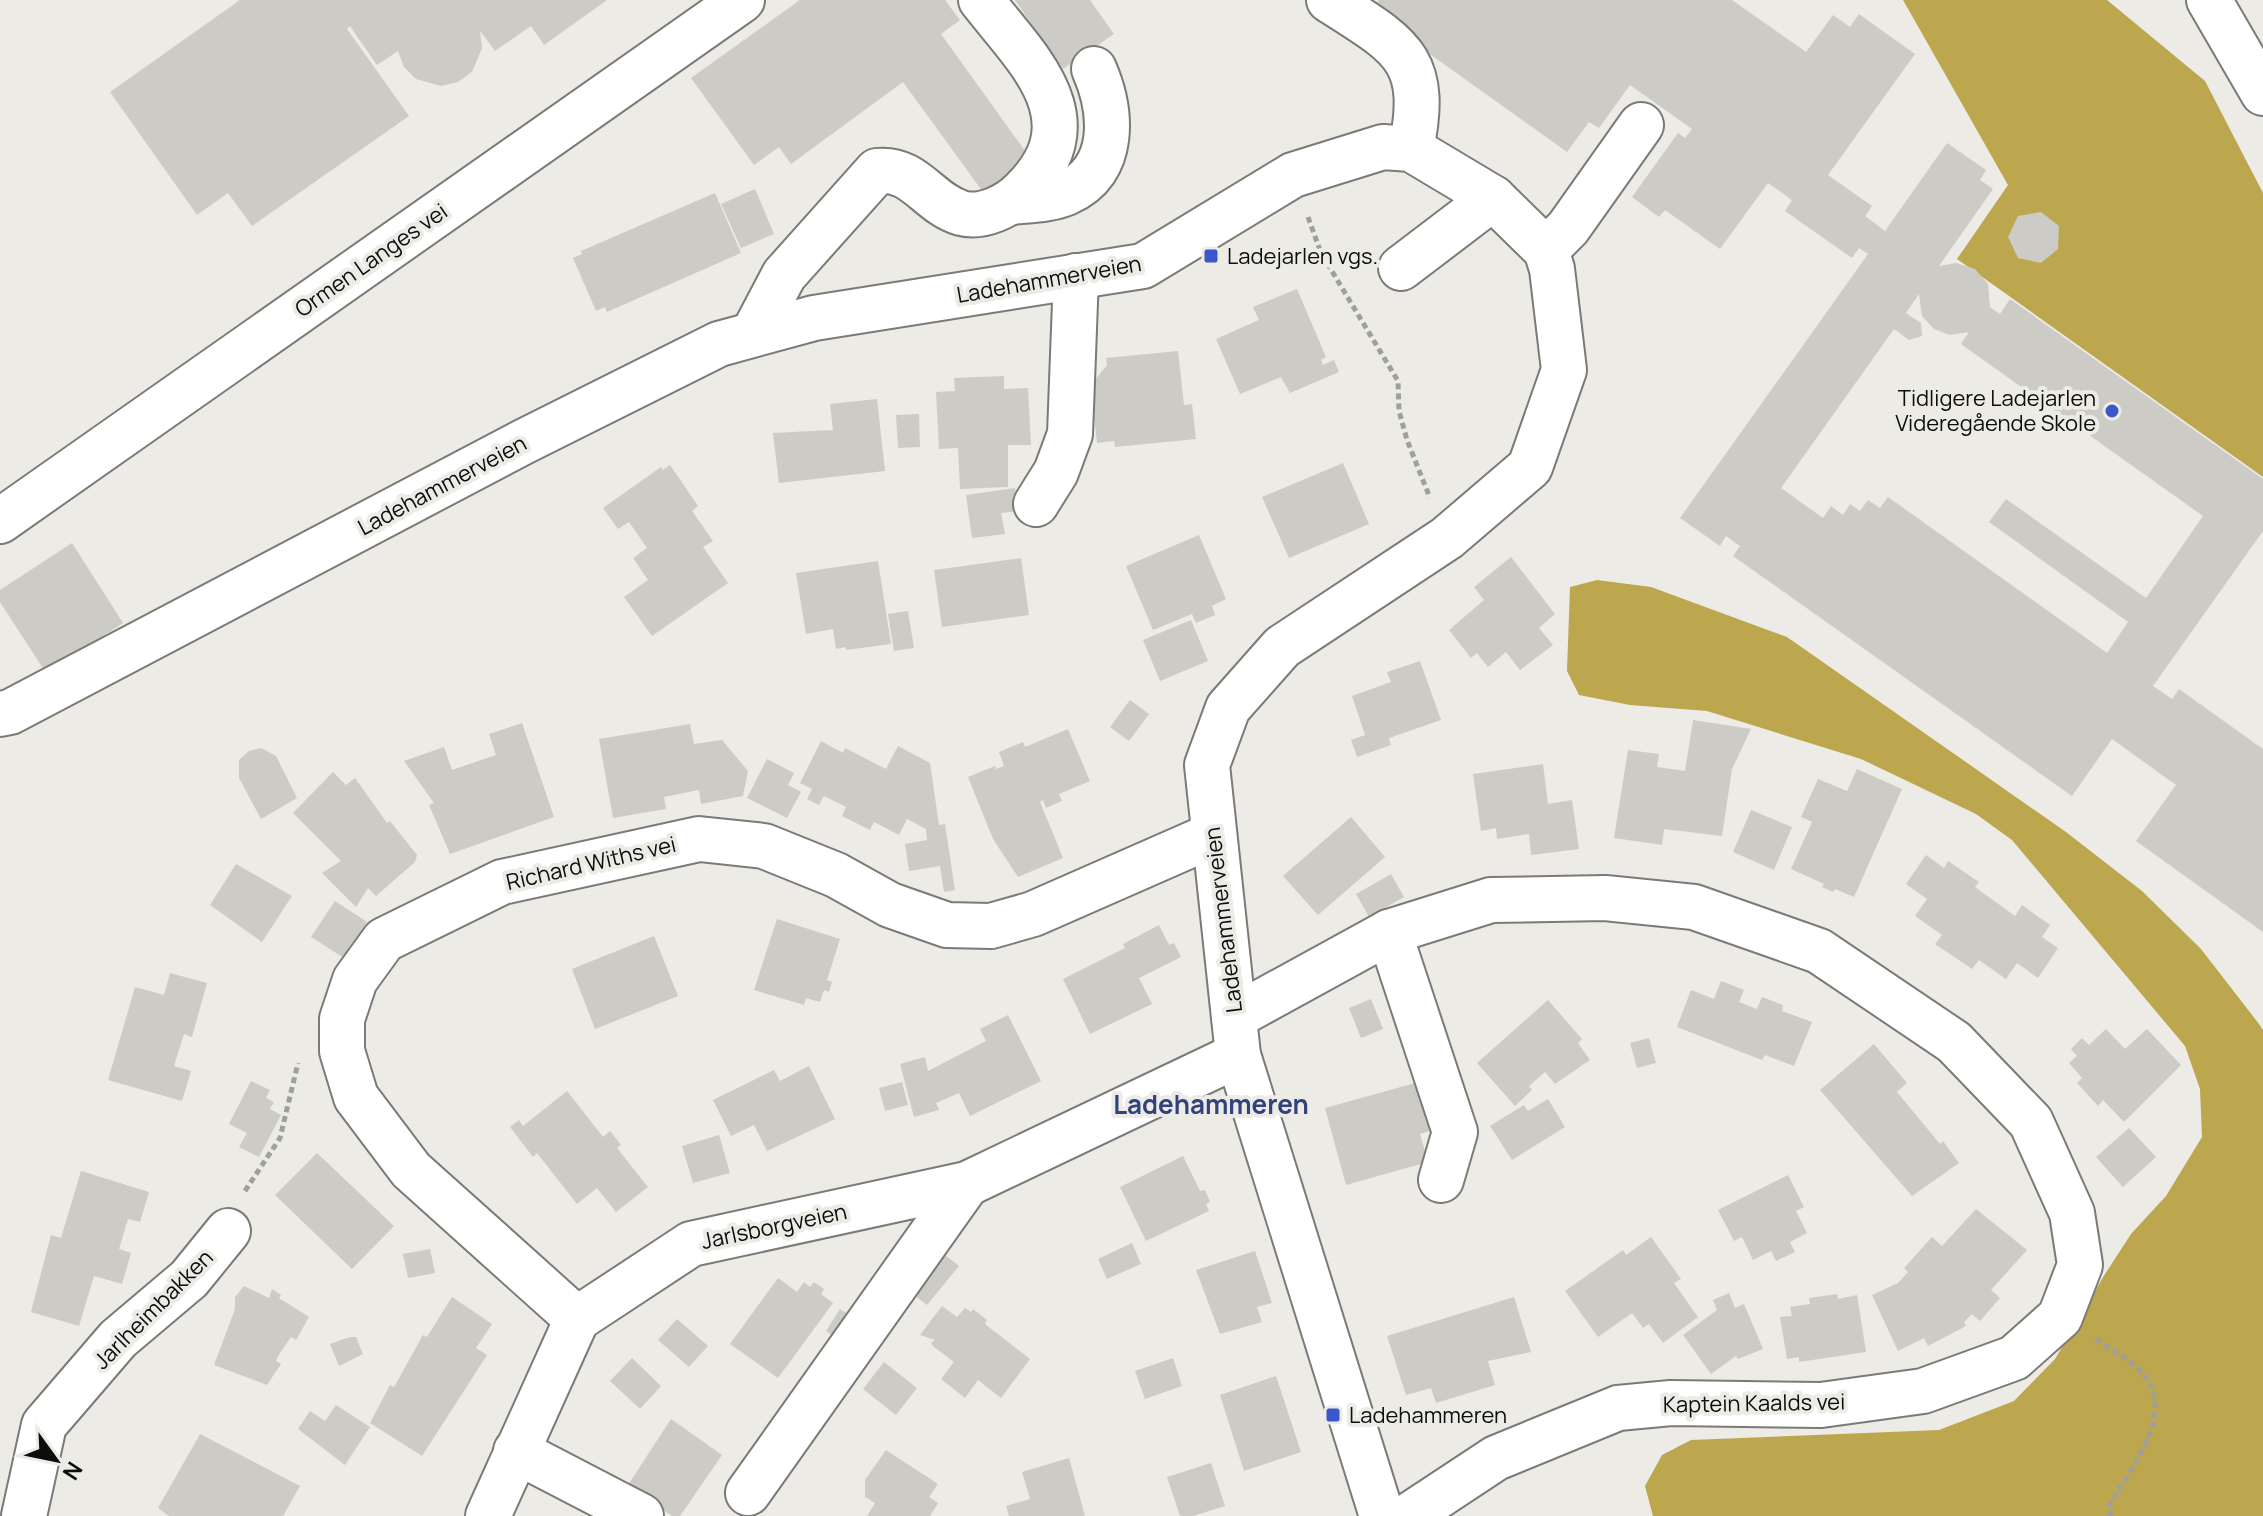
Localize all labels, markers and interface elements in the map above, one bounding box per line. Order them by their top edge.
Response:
street label: Ormen Langes vei [289,196,453,324]
place label: Ladejarlen vgs. [1227,241,1378,271]
marker: Ladejarlen vgs. [1202,247,1220,265]
street label: Ladehammerveien [954,248,1144,310]
place label: Tidligere Ladejarlen Videregående Skole [1895,383,2096,438]
marker: Tidligere Ladejarlen Videregående Skole [2103,402,2121,420]
street label: Ladehammerveien [352,428,532,542]
street label: Ladehammerveien [1197,825,1249,1015]
street label: Richard Withs vei [503,829,679,897]
district label: Ladehammeren [1113,1086,1309,1122]
street label: Jarlsborgveien [699,1196,849,1256]
street label: Jarlheimbakken [87,1243,219,1375]
street label: Kaptein Kaalds vei [1663,1386,1845,1420]
place label: Ladehammeren [1349,1400,1507,1430]
marker: Ladehammeren [1324,1406,1342,1424]
north arrow [16,1420,96,1500]
text: N [56,1456,90,1486]

